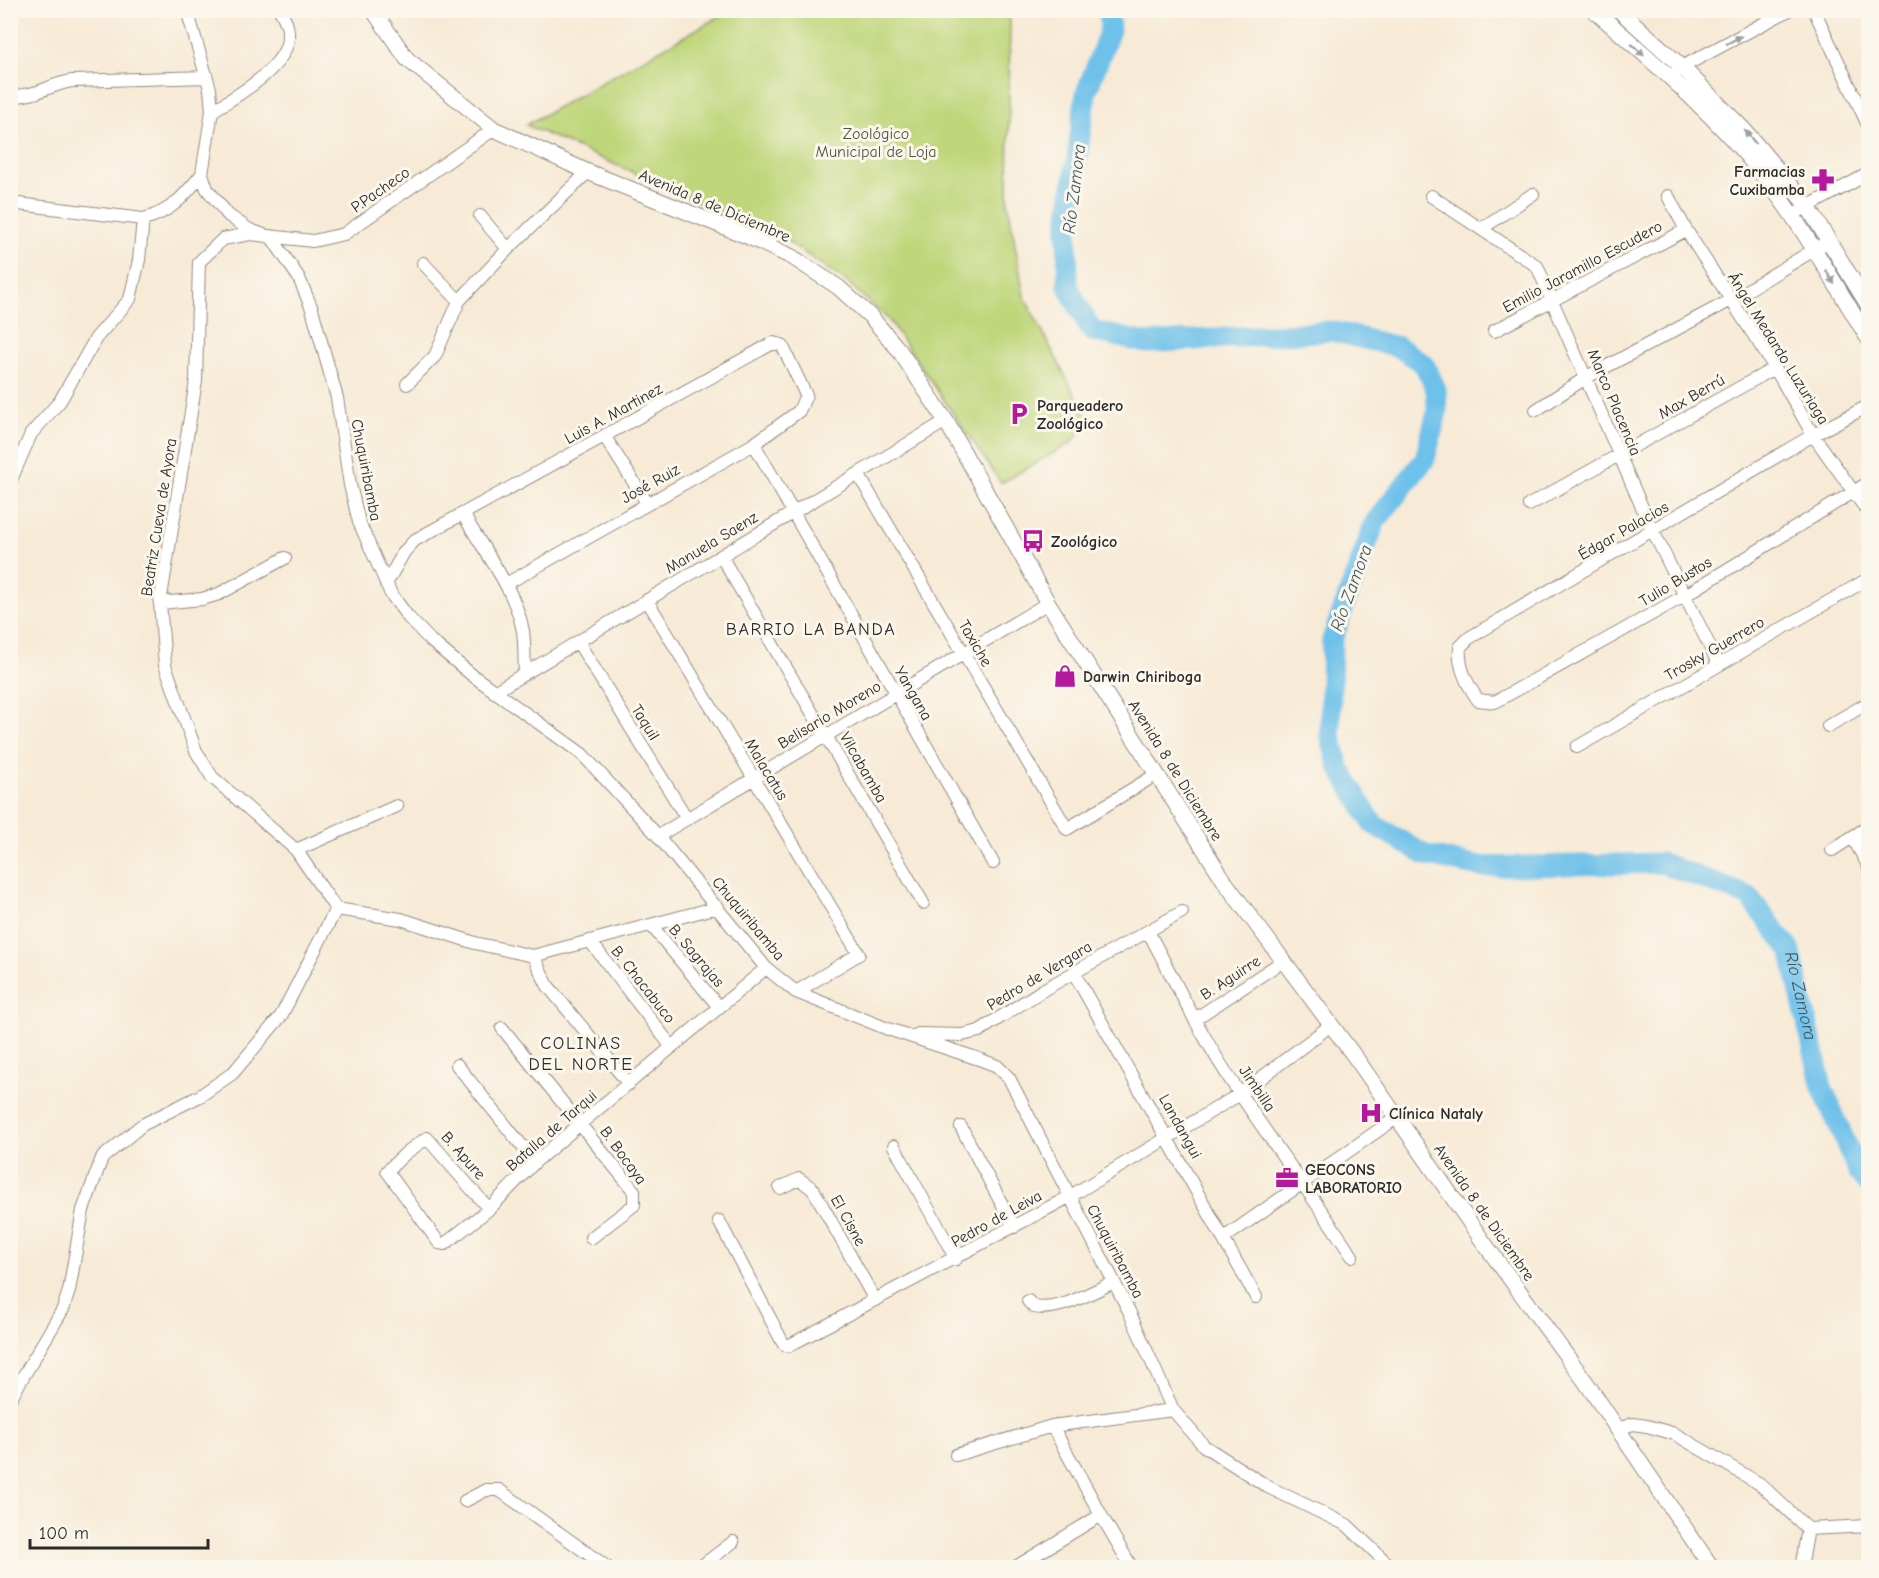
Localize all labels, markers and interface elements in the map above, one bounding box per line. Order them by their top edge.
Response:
one-way arrow [1726,35,1743,45]
one-way arrow [1630,43,1645,56]
park label: Zoológico Municipal de Loja [816,125,937,161]
one-way arrow [1744,129,1757,145]
water label: Río Zamora [1059,143,1090,235]
street label: P.Pacheco [348,163,413,217]
place label: Farmacias Cuxibamba [1730,163,1805,199]
street label: Avenida 8 de Diciembre [636,166,793,246]
pharmacy icon: Farmacias Cuxibamba [1810,167,1836,193]
street label: Emilio Jaramillo Escudero [1500,217,1665,317]
street label: Ángel Medardo Luzuriaga [1724,269,1833,428]
one-way arrow [1825,269,1836,286]
street label: Marco Placencia [1584,346,1645,458]
street label: Max Berrú [1655,371,1728,423]
street label: Luis A. Martinez [562,380,665,448]
place label: Parqueadero Zoológico [1037,397,1123,433]
parking icon: Parqueadero Zoológico [1006,401,1032,427]
street label: Chuquiribamba [347,418,385,523]
street label: Beatriz Cueva de Ayora [138,437,180,598]
street label: José Ruiz [618,460,683,507]
street label: Édgar Palacios [1575,497,1672,564]
street label: Manuela Saenz [662,508,761,578]
bus stop icon: Zoológico [1020,528,1046,554]
place label: Zoológico [1051,533,1117,551]
water label: Río Zamora [1326,542,1377,634]
street label: Tulio Bustos [1636,553,1715,611]
street label: Trosky Guerrero [1661,613,1768,685]
street label: Taxiche [955,617,996,670]
district label: BARRIO LA BANDA [726,619,896,640]
street label: Yangana [890,663,936,724]
shop icon: Darwin Chiriboga [1052,663,1078,689]
place label: Darwin Chiriboga [1083,668,1202,686]
street label: Belisario Moreno [775,677,884,753]
street label: Avenida 8 de Diciembre [1124,697,1226,844]
street label: Taquil [627,701,663,744]
street label: Vilcabamba [836,729,891,806]
street label: Malacatus [741,735,792,804]
street label: Chuquiribamba [708,873,788,964]
street label: B. Sagrajas [665,921,728,991]
street label: Pedro de Vergara [984,937,1095,1014]
street label: B. Chacabuco [607,942,679,1027]
water label: Río Zamora [1780,949,1821,1042]
street label: B. Aguirre [1197,952,1264,1004]
district label: COLINAS DEL NORTE [528,1033,634,1075]
street label: Jimbilla [1235,1062,1279,1115]
street label: Batalla de Tarqui [503,1086,601,1175]
street label: Landangui [1155,1091,1205,1162]
hospital icon: Clínica Nataly [1358,1100,1384,1126]
place label: Clínica Nataly [1389,1105,1484,1123]
street label: B. Bocaya [596,1123,650,1188]
street label: B. Apure [438,1128,489,1183]
street label: Avenida 8 de Diciembre [1430,1141,1538,1284]
place label: GEOCONS LABORATORIO [1305,1161,1402,1197]
office icon: GEOCONS LABORATORIO [1274,1165,1300,1191]
street label: Pedro de Leiva [948,1187,1045,1251]
street label: El Cisne [827,1192,869,1249]
street label: Chuquiribamba [1083,1202,1147,1301]
scale bar [30,1512,208,1550]
text: 100 m [39,1523,89,1544]

